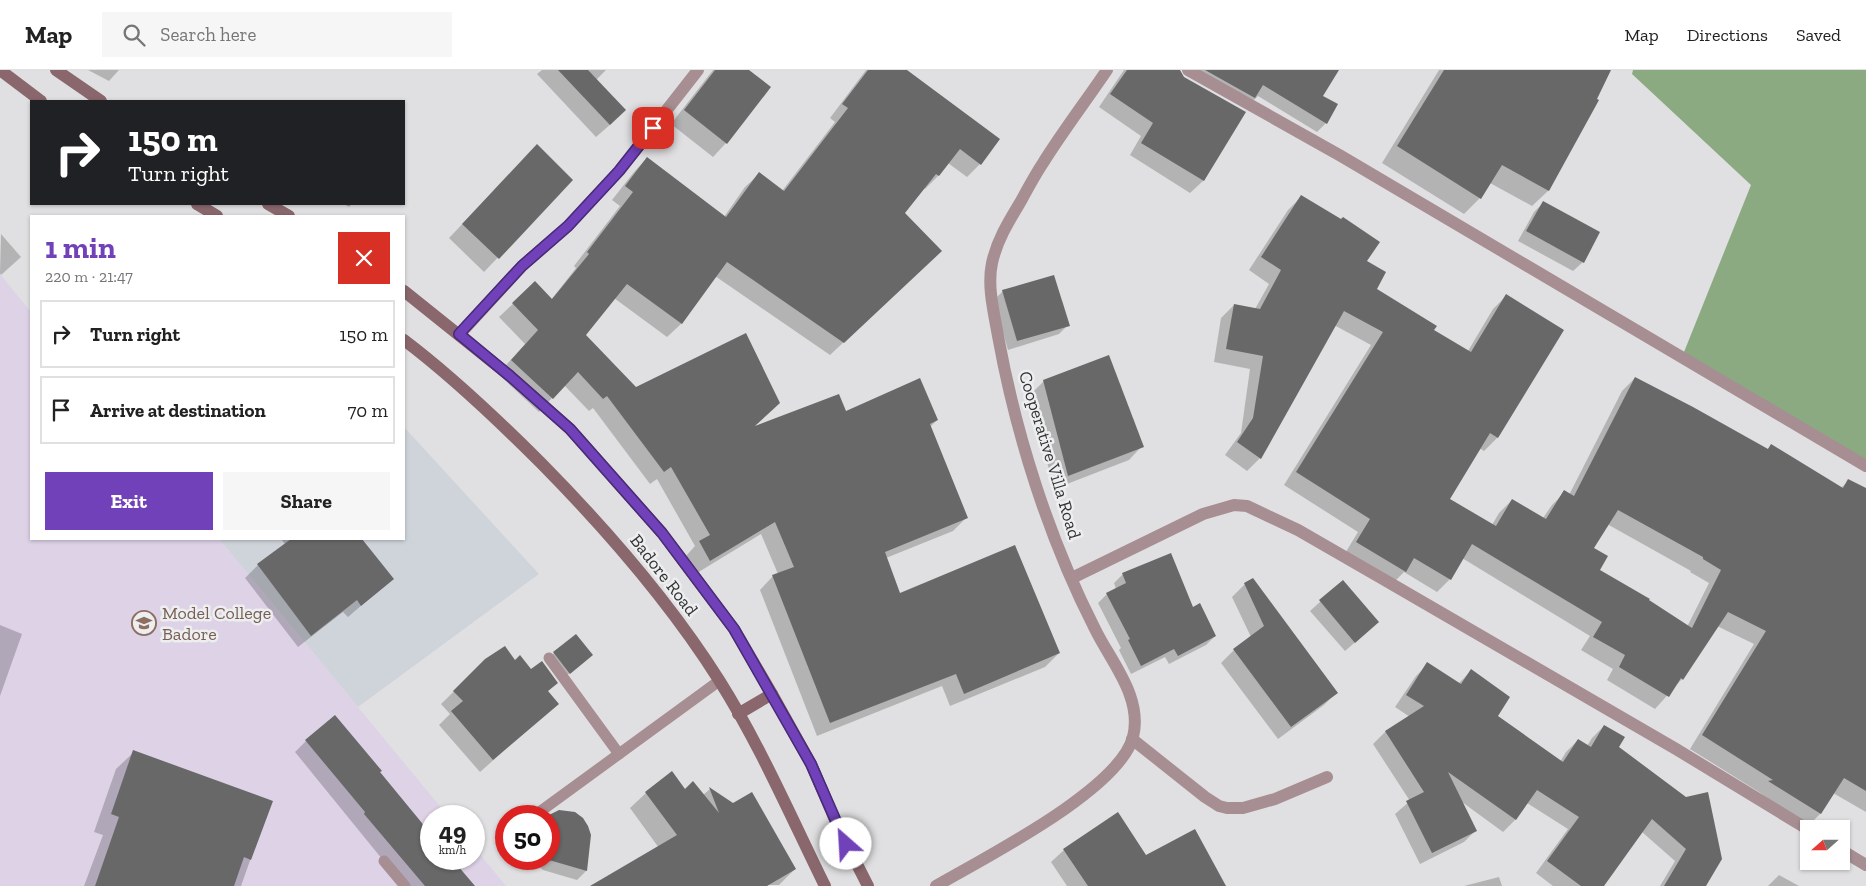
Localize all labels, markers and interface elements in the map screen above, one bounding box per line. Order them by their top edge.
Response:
search box [102,12,452,57]
text: Map [25,20,72,49]
icon: search [120,21,148,49]
text: Search here [160,23,257,46]
text: Map [1624,24,1659,46]
text: Directions [1687,24,1768,46]
text: Saved [1796,24,1841,46]
pin [632,107,674,149]
icon: arrive [639,114,667,142]
text: 150 m [128,118,218,160]
icon: right [45,120,110,185]
text: Turn right [128,160,229,187]
text: 1 min [45,230,116,266]
button: close [338,232,390,284]
text: 220 m · 21:47 [45,267,133,286]
icon: right [47,320,75,348]
text: Turn right [90,323,180,346]
text: 150 m [339,323,388,346]
street label: Cooperative Villa Road [1014,368,1086,542]
icon: arrive [47,396,75,424]
text: Arrive at destination [90,399,266,422]
text: 70 m [347,399,388,422]
button: Exit [45,472,213,530]
button: Share [223,472,390,530]
street label: Badore Road [625,530,703,620]
place label: Model College Badore [162,602,271,645]
school or university icon: Model College Badore [131,610,157,636]
speed limit sign: 50 [495,805,560,870]
text: 49 [439,816,466,846]
position arrow [819,817,871,869]
north arrow [1800,820,1850,870]
map controls [1800,820,1850,870]
text: km/h [439,843,466,857]

